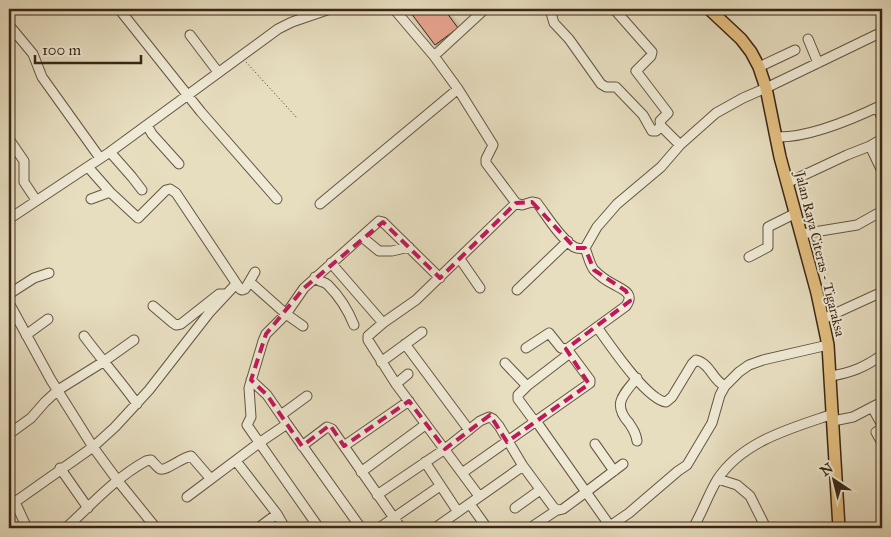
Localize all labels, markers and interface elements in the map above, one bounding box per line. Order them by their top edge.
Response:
scale bar [35,32,141,64]
text: 100 m [42,41,82,59]
street label: Jalan Raya Citeras - Tigaraksa [790,168,849,339]
north arrow [808,454,858,504]
text: N [817,459,837,480]

